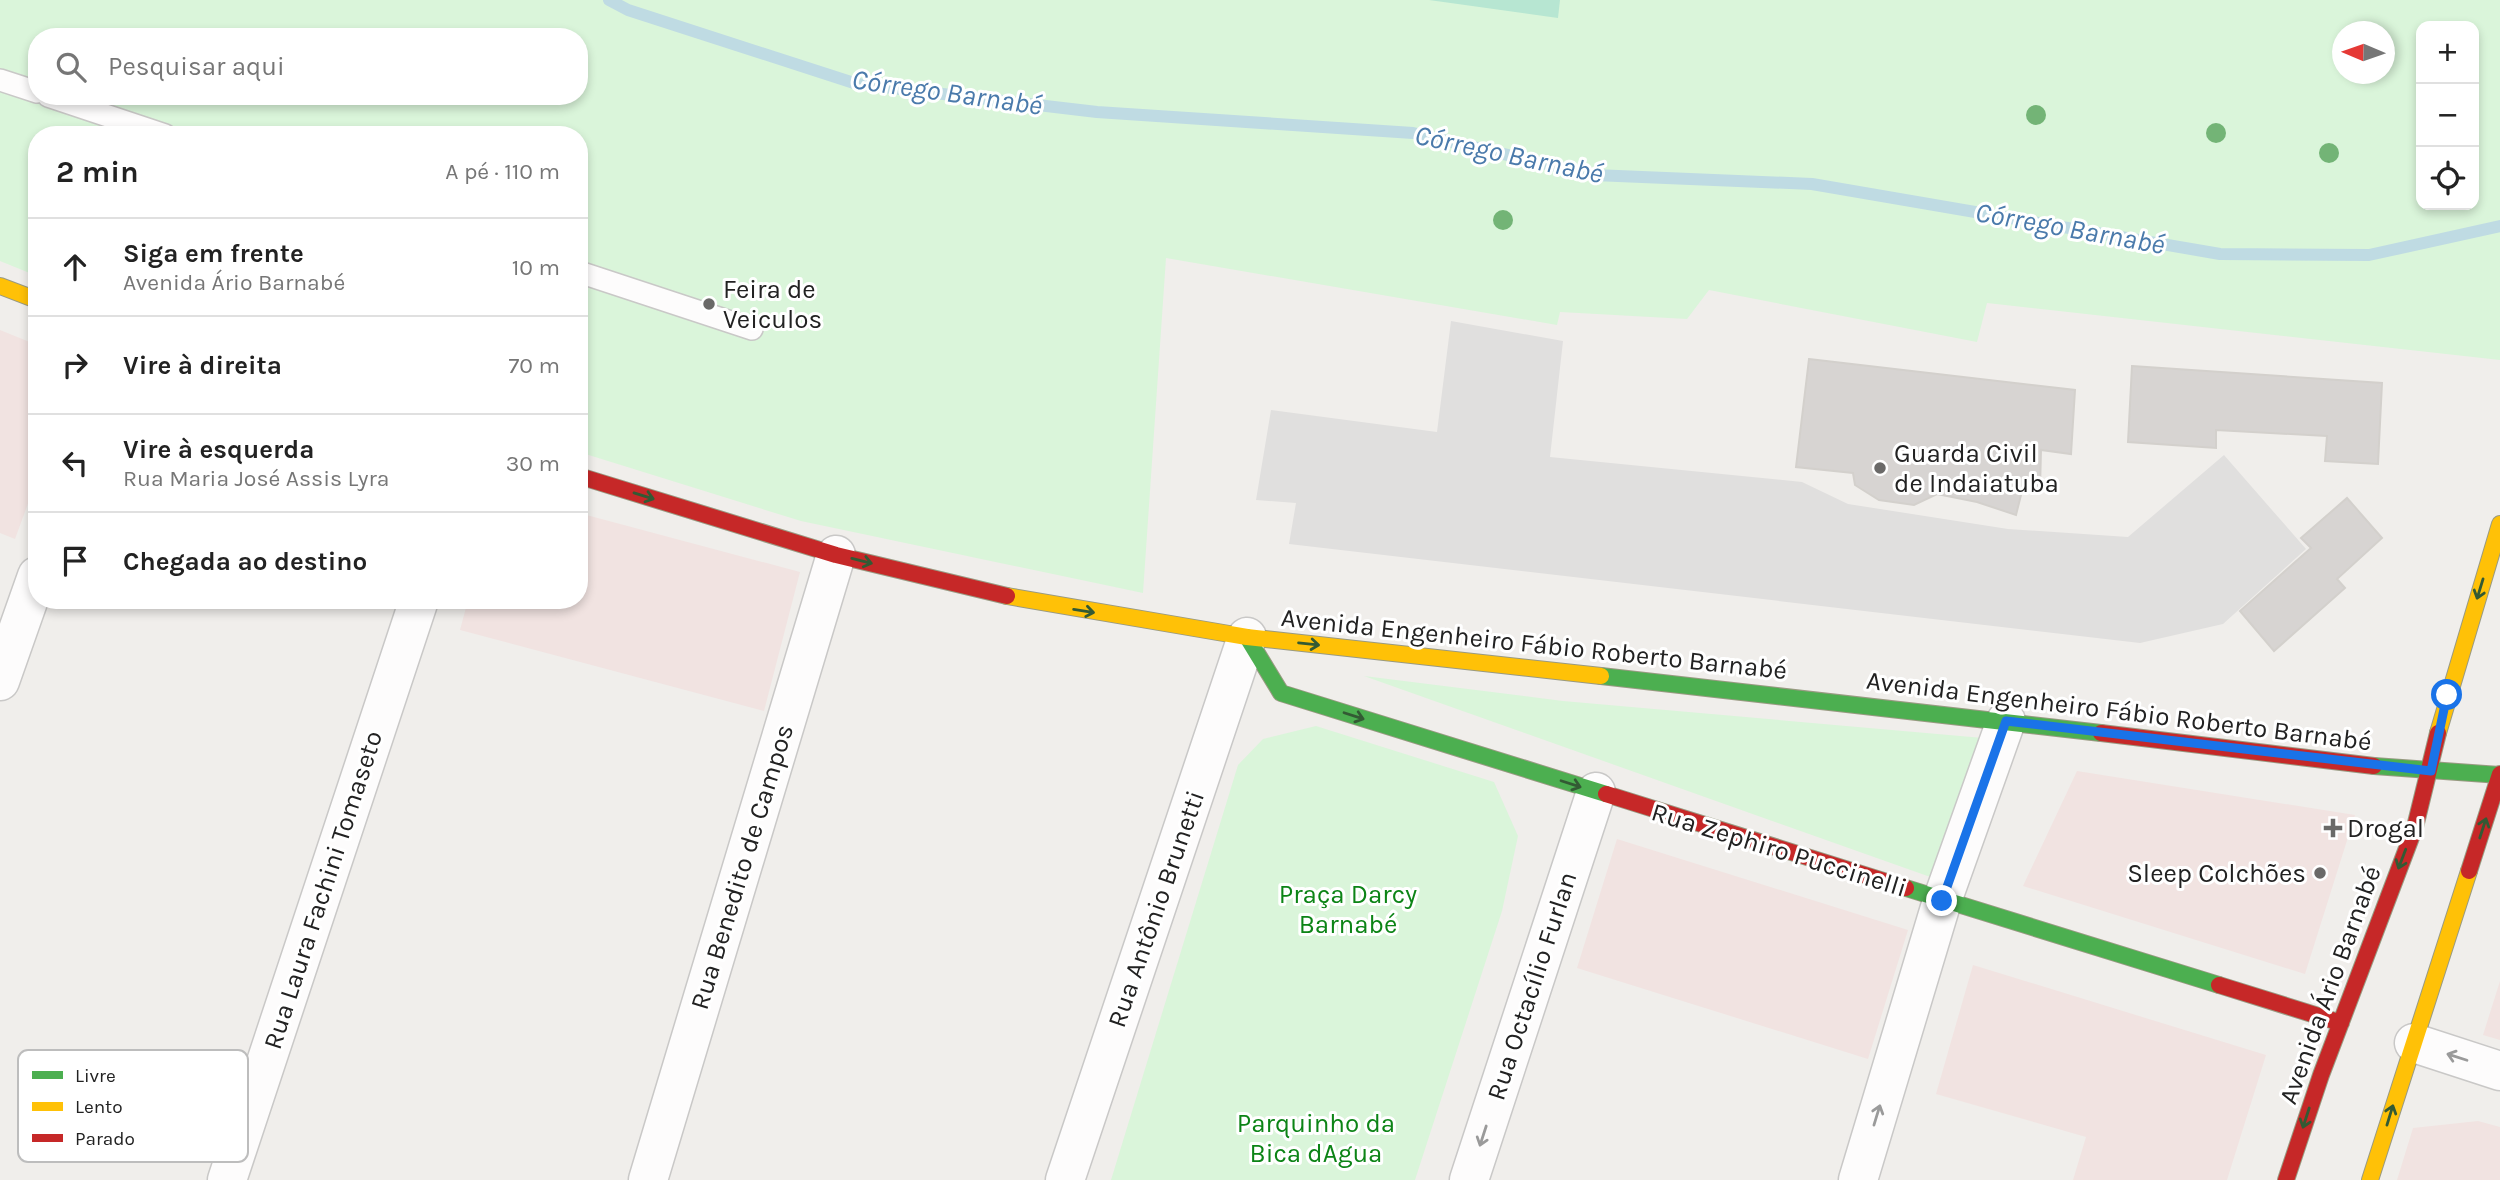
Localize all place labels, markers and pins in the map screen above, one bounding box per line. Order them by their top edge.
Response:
place label: Feira de Veiculos [723,274,822,335]
marker: Feira de Veiculos [701,296,717,312]
place label: Guarda Civil de Indaiatuba [1894,438,2059,499]
marker: Guarda Civil de Indaiatuba [1872,460,1888,476]
place label: Drogal [2347,813,2424,844]
marker: Drogal [2325,820,2341,836]
place label: Sleep Colchões [2127,858,2306,889]
marker: Sleep Colchões [2312,865,2328,881]

